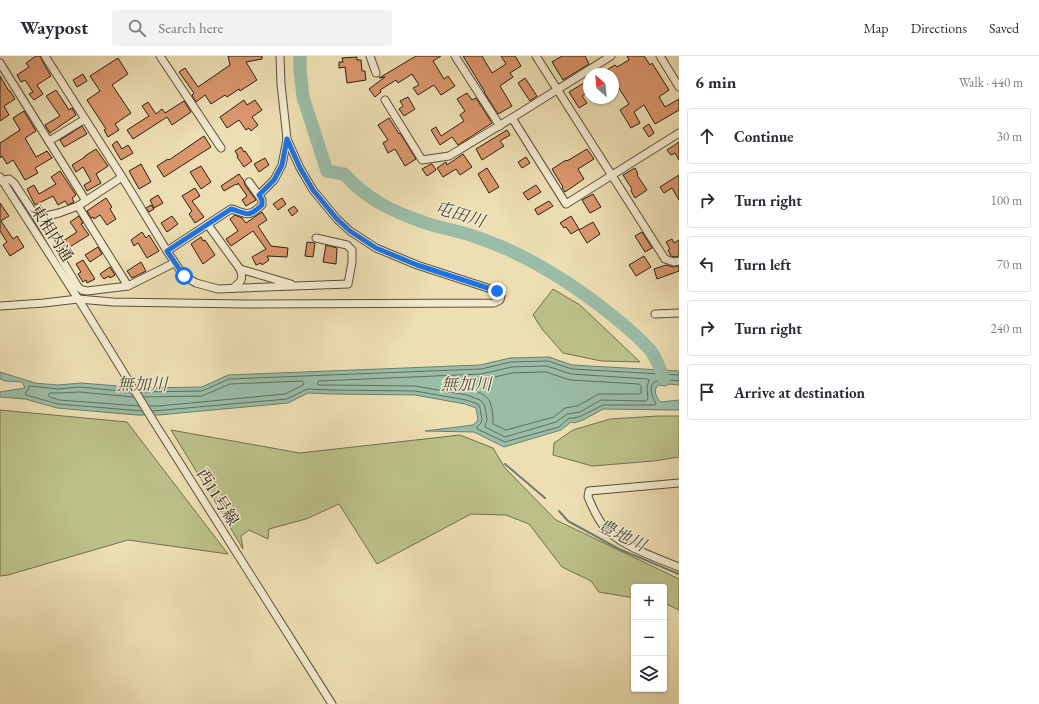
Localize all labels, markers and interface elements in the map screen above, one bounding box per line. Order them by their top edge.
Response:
search box [112,10,392,46]
text: Waypost [20,15,88,40]
icon: search [126,17,148,39]
text: Search here [158,18,223,37]
text: Map [863,19,889,37]
text: Directions [911,19,967,37]
text: Saved [989,19,1019,37]
north arrow [583,68,619,104]
text: 6 min [695,71,736,93]
text: Walk · 440 m [959,74,1023,91]
icon: ahead [696,125,718,147]
text: Continue [734,127,794,146]
text: 30 m [997,128,1022,145]
icon: right [696,189,718,211]
text: Turn right [734,191,802,210]
text: 100 m [991,192,1022,209]
water label: 屯田川 [432,196,490,233]
street label: 東相内通 [26,200,78,266]
icon: left [696,253,718,275]
text: Turn left [734,255,791,274]
text: 70 m [997,256,1022,273]
route start [175,267,193,285]
route end [488,282,506,300]
icon: right [696,317,718,339]
text: Turn right [734,319,802,338]
text: 240 m [991,320,1022,337]
water label: 無加川 [117,373,169,395]
water label: 無加川 [441,373,493,395]
icon: arrive [696,381,718,403]
text: Arrive at destination [734,383,865,402]
street label: 西11号線 [192,465,244,529]
water label: 豊地川 [594,514,652,557]
map controls [631,584,667,692]
button: + [631,584,667,620]
button: − [631,620,667,656]
button: layers [631,656,667,692]

